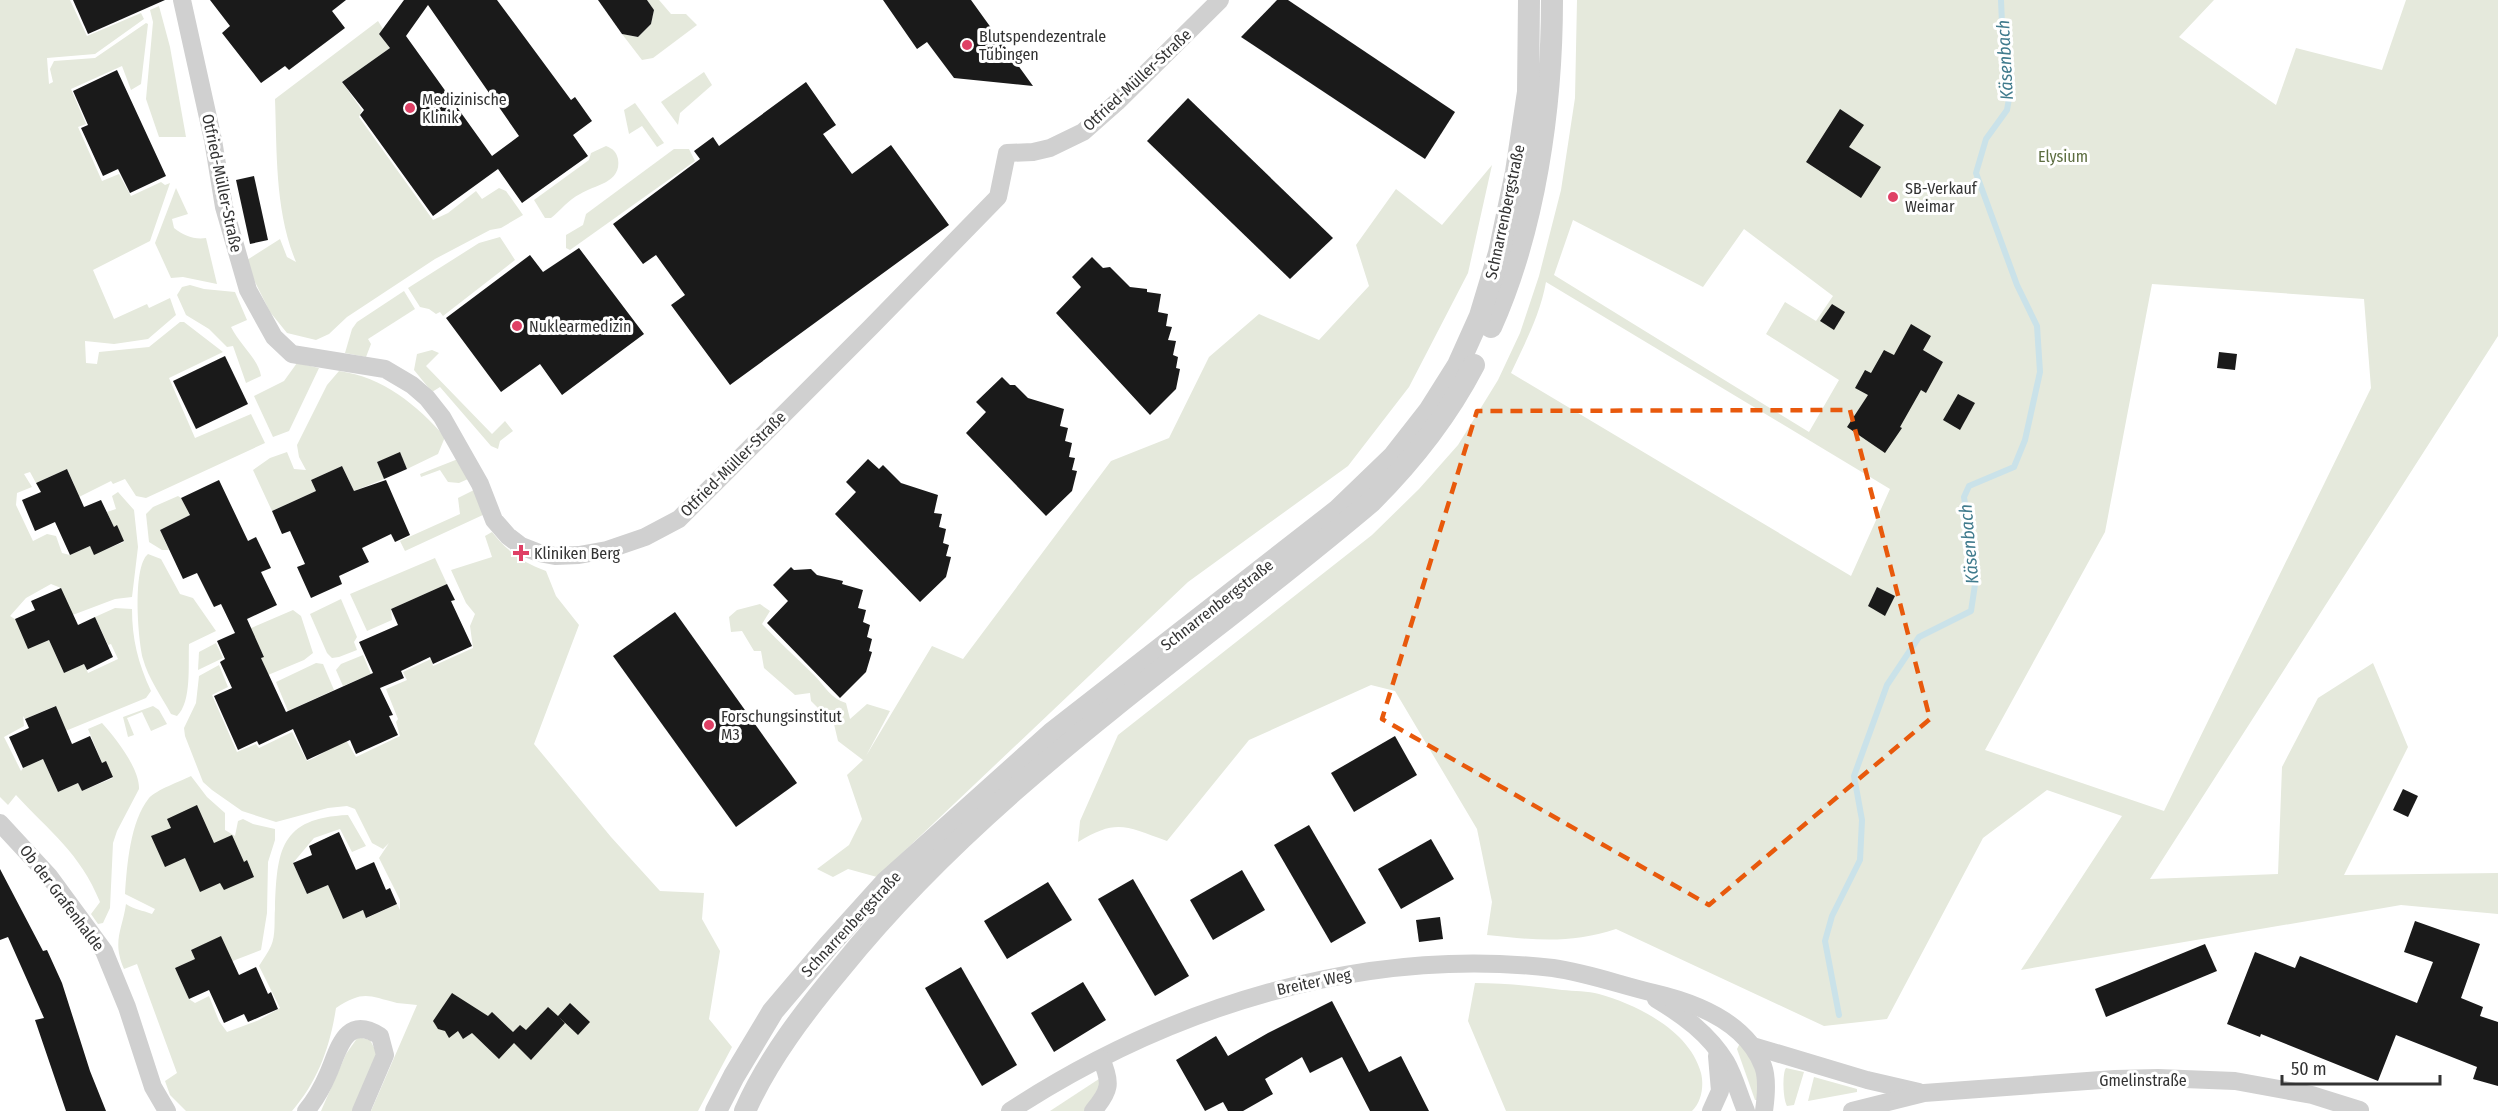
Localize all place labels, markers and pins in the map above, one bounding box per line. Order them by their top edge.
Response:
place label: Blutspendezentrale Tübingen [979,27,1106,64]
marker: Blutspendezentrale Tübingen [960,38,974,52]
place label: Medizinische Klinik [422,90,507,127]
marker: Medizinische Klinik [403,101,417,115]
place label: SB-Verkauf Weimar [1905,179,1978,216]
marker: SB-Verkauf Weimar [1886,190,1900,204]
place label: Nuklearmedizin [529,317,631,336]
marker: Nuklearmedizin [510,319,524,333]
marker: Kliniken Berg [512,544,530,562]
place label: Kliniken Berg [534,544,621,563]
place label: Forschungsinstitut M3 [721,707,843,744]
marker: Forschungsinstitut M3 [702,718,716,732]

